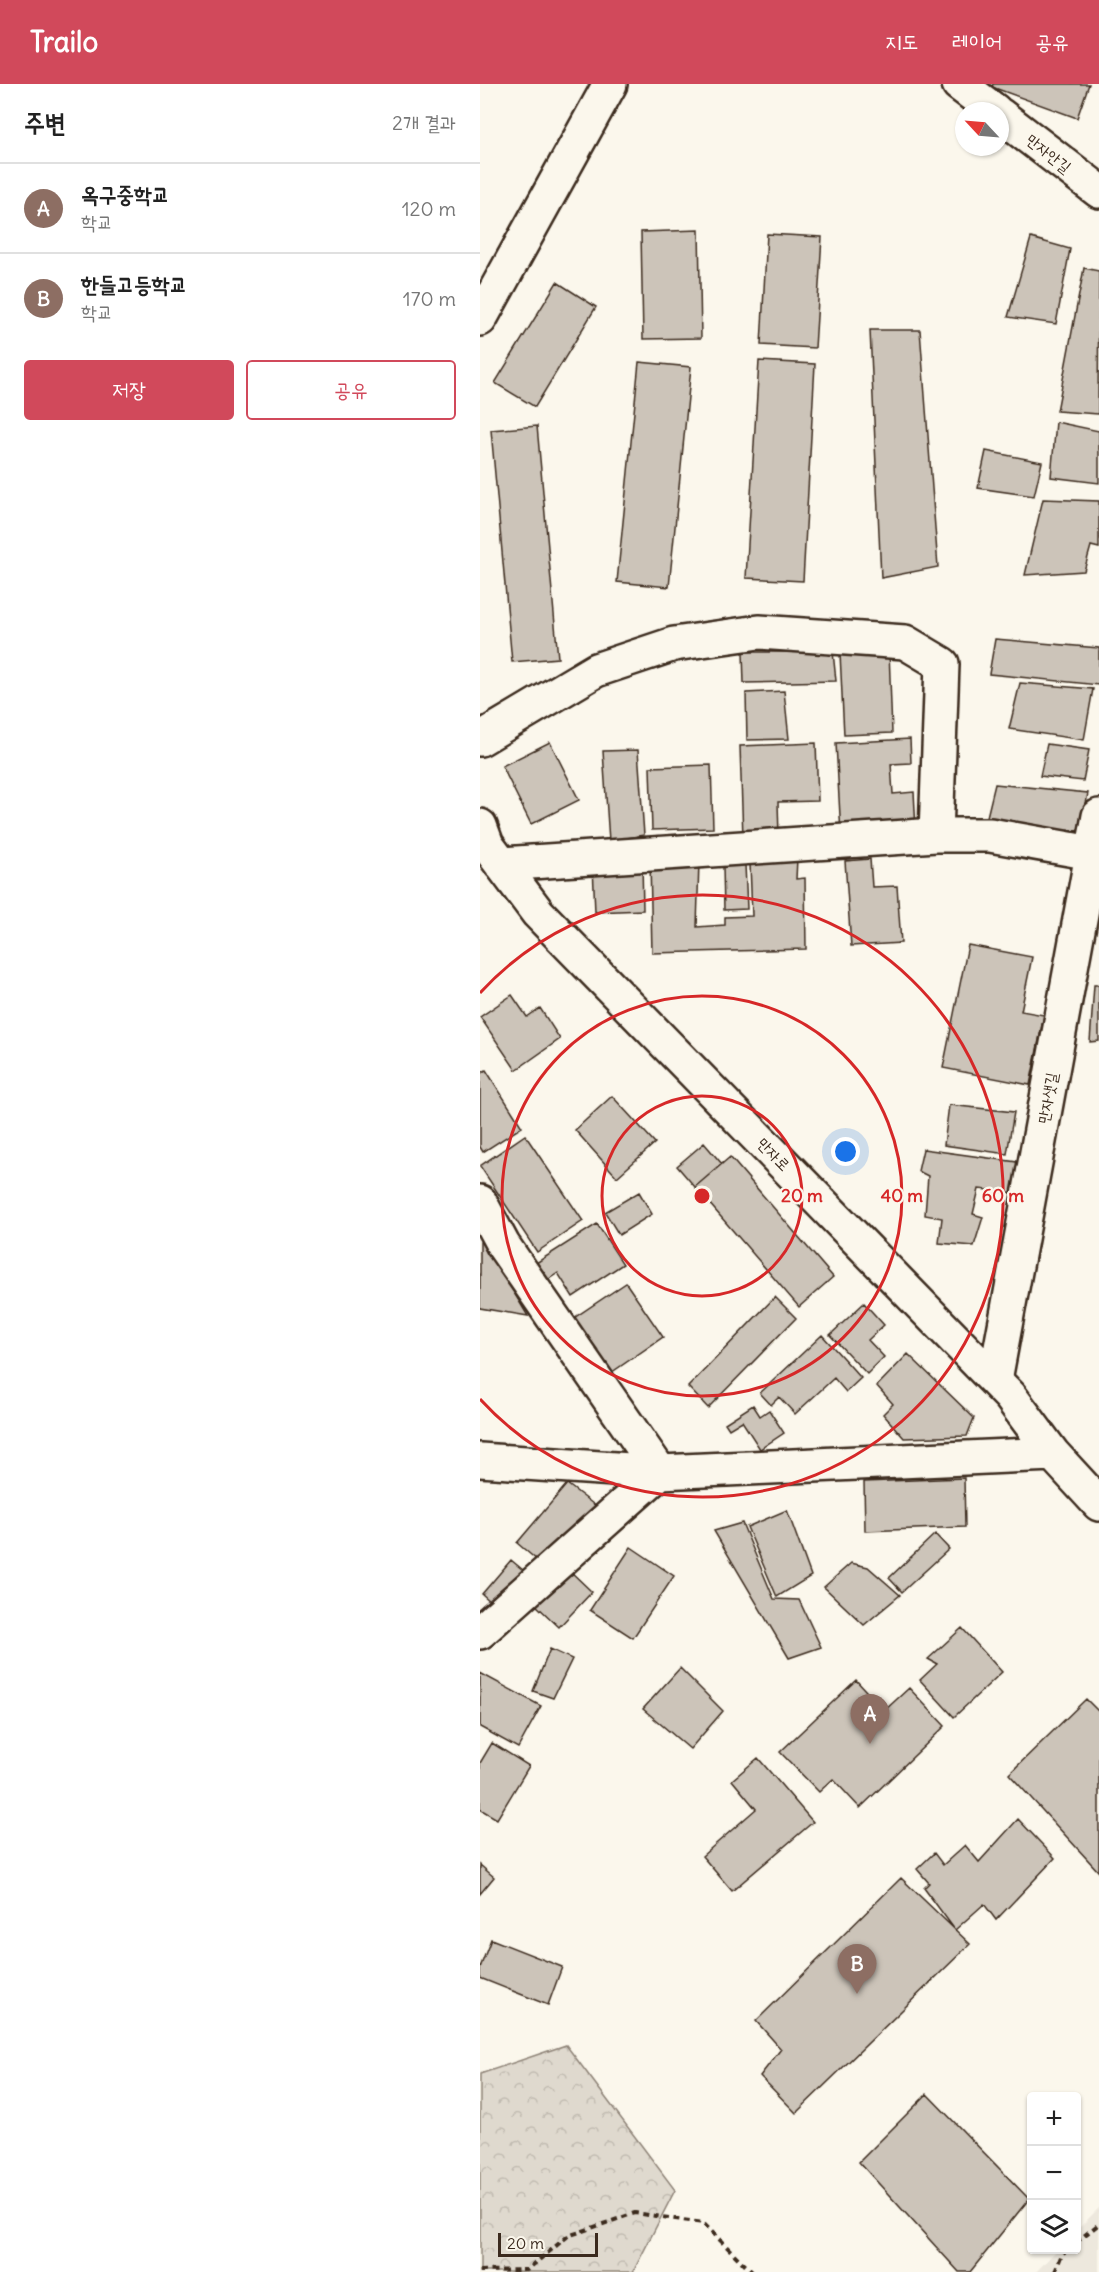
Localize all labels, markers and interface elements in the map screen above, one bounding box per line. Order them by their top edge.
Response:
text: Trailo [30,24,98,60]
text: 지도 [885,28,919,55]
text: 레이어 [952,28,1002,55]
text: 공유 [1035,28,1069,55]
north arrow [955,102,1009,156]
text: 주변 [24,106,66,139]
text: 2개 결과 [392,110,456,135]
street label: 만자안길 [1023,129,1076,177]
text: 옥구중학교 [81,180,170,208]
text: A [37,196,50,221]
text: 120 m [402,196,456,221]
text: 학교 [81,209,113,234]
text: 한들고등학교 [81,270,187,298]
text: B [37,286,50,311]
text: 170 m [403,286,456,311]
text: 학교 [81,299,113,324]
button: 저장 [24,360,234,420]
button: 공유 [246,360,456,420]
street label: 만자샛길 [1033,1071,1061,1125]
street label: 만자로 [753,1133,795,1175]
your location [831,1137,860,1166]
text: 20 m [781,1184,823,1207]
text: 40 m [881,1184,923,1207]
text: 60 m [982,1184,1024,1207]
centre of rings [692,1186,712,1206]
pin: A [850,1694,890,1744]
pin: B [838,1944,877,1994]
map controls [1027,2092,1081,2254]
button: + [1027,2092,1081,2146]
button: − [1027,2146,1081,2200]
button: layers [1027,2200,1081,2254]
scale bar [498,2230,598,2258]
text: 20 m [507,2233,544,2253]

